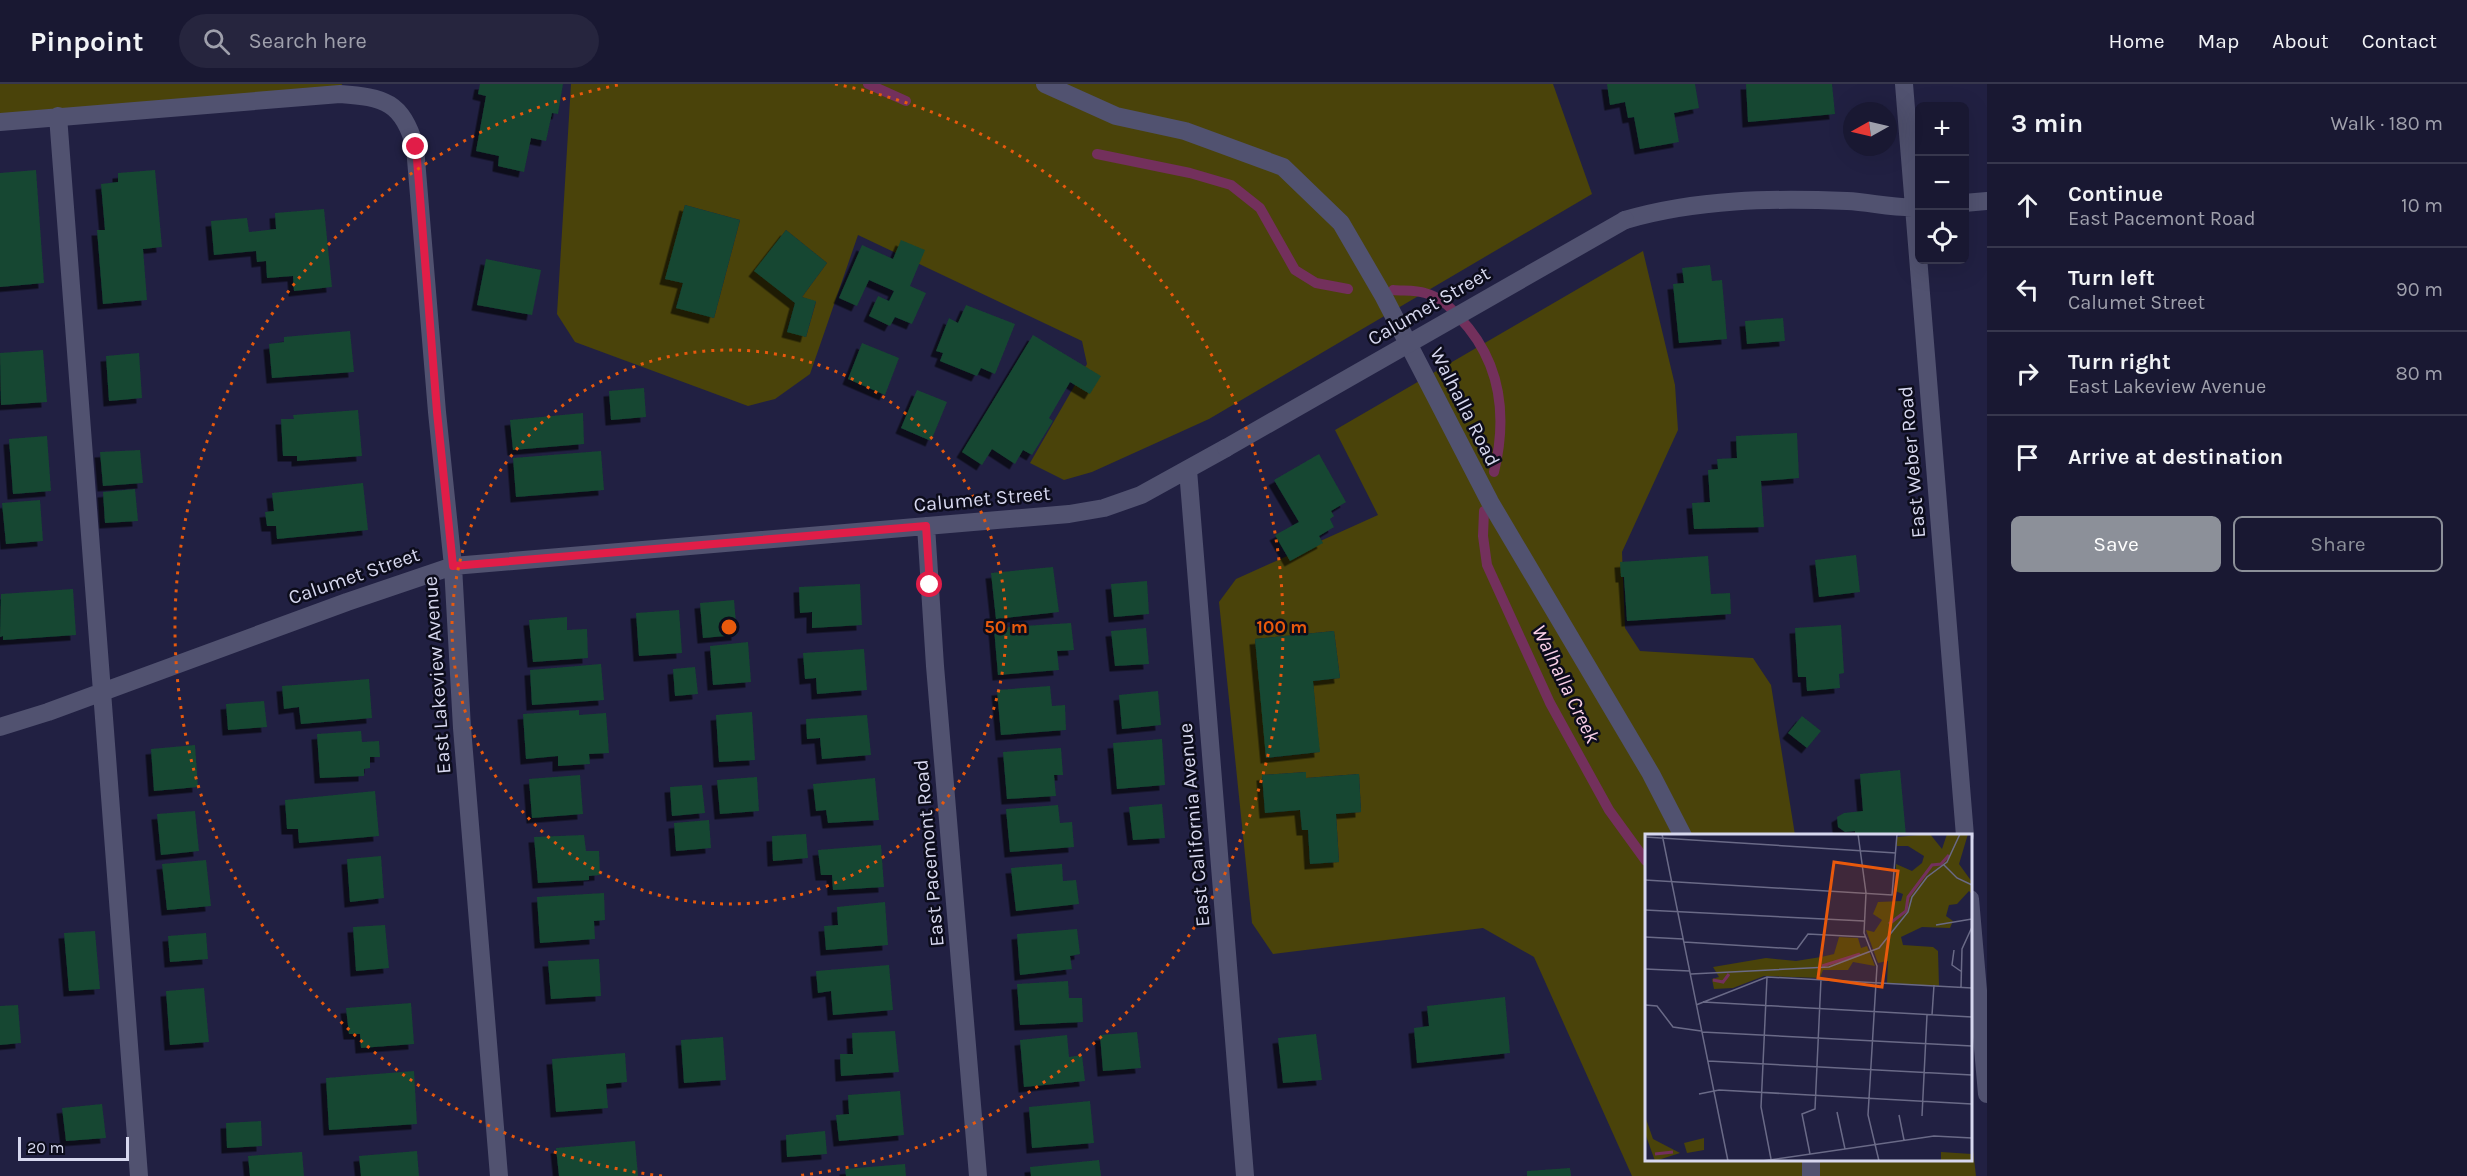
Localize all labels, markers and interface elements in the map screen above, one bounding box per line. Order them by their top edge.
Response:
search box [179,14,599,68]
text: Pinpoint [30,25,143,58]
icon: search [200,25,233,58]
text: Search here [248,28,367,54]
text: Home [2109,29,2165,53]
text: Map [2198,29,2239,53]
text: About [2272,29,2329,53]
text: Contact [2362,29,2437,53]
north arrow [1843,102,1897,156]
map controls [1915,102,1969,264]
button: + [1915,102,1969,156]
text: 3 min [2011,108,2083,139]
text: Walk · 180 m [2331,112,2443,135]
route end [402,133,428,159]
button: − [1915,156,1969,210]
text: Continue [2068,181,2163,207]
icon: ahead [2011,189,2044,222]
text: 10 m [2401,194,2443,217]
text: East Pacemont Road [2068,207,2256,230]
button: locate [1915,210,1969,264]
street label: Calumet Street [1364,262,1495,350]
text: Turn left [2068,265,2155,291]
icon: left [2011,273,2044,306]
text: 90 m [2396,278,2443,301]
text: Calumet Street [2068,291,2205,314]
street label: Walhalla Road [1425,344,1505,470]
text: Turn right [2068,349,2171,375]
icon: right [2011,357,2044,390]
text: 80 m [2395,362,2443,385]
text: East Lakeview Avenue [2068,375,2266,398]
street label: East Weber Road [1894,385,1930,539]
icon: arrive [2011,441,2044,474]
text: Arrive at destination [2068,444,2283,470]
street label: Calumet Street [913,482,1052,516]
button: Save [2011,516,2221,572]
button: Share [2233,516,2443,572]
street label: Calumet Street [285,543,423,609]
route start [916,571,942,597]
street label: East Lakeview Avenue [419,575,455,775]
text: 50 m [984,616,1028,638]
text: 100 m [1257,616,1307,638]
centre of rings [719,617,739,637]
water label: Walhalla Creek [1527,621,1605,747]
street label: East California Avenue [1174,722,1214,928]
street label: East Pacemont Road [909,758,949,948]
inset map [1645,834,1972,1161]
scale bar [18,1134,129,1162]
text: 20 m [27,1138,65,1157]

